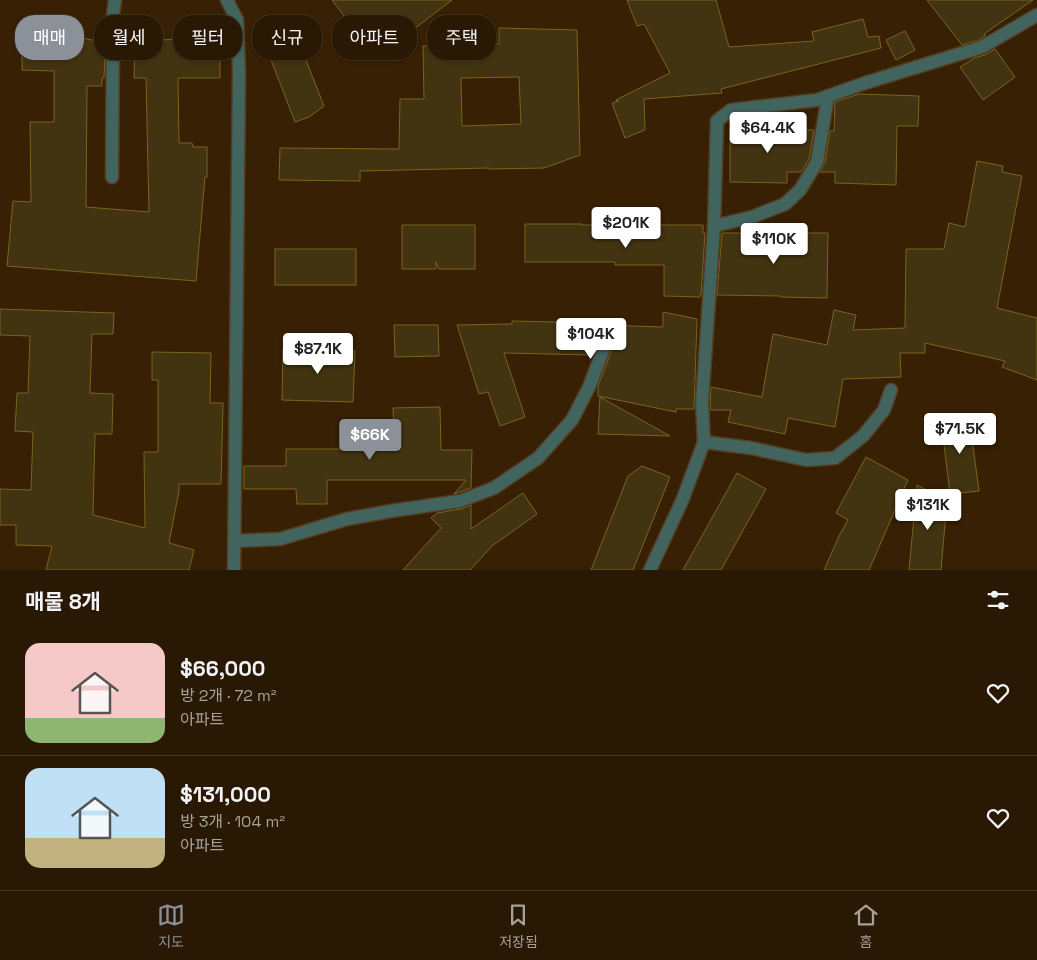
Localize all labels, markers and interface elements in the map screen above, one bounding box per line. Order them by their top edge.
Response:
chip: 매매 [15,15,84,60]
chip: 월세 [94,15,163,60]
chip: 필터 [173,15,242,60]
chip: 신규 [252,15,322,60]
chip: 아파트 [332,15,417,60]
chip: 주택 [427,15,496,60]
pin: $64.4K [727,112,809,154]
text: $64.4K [741,117,795,138]
pin: $201K [591,206,661,249]
text: $201K [603,212,649,233]
pin: $110K [739,222,809,265]
text: $110K [752,228,796,249]
pin: $104K [556,318,626,360]
text: $104K [567,323,615,344]
pin: $87.1K [277,332,359,375]
text: $87.1K [294,338,342,359]
pin: $71.5K [919,412,1001,455]
pin: $66K [340,418,400,461]
text: $71.5K [935,418,985,439]
text: $66K [350,424,390,445]
pin: $131K [893,488,963,531]
text: $131K [906,494,950,515]
icon: filters [984,586,1012,614]
text: 매물 8개 [25,588,101,615]
text: $66,000 [180,655,265,682]
icon: home [65,663,125,723]
icon: heart [984,679,1012,707]
text: 방 2개 · 72 m² [180,685,277,706]
text: 아파트 [180,709,224,730]
text: $131,000 [180,781,271,808]
icon: home [65,788,125,848]
icon: heart [984,804,1012,832]
text: 방 3개 · 104 m² [180,811,285,832]
text: 아파트 [180,835,224,856]
tab: 지도 [157,901,185,951]
tab: 저장됨 [499,901,538,951]
tab: 홈 [852,901,880,951]

